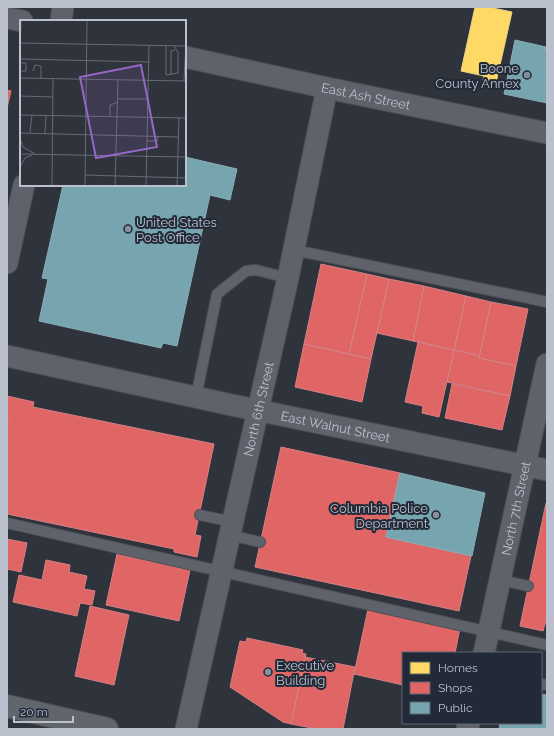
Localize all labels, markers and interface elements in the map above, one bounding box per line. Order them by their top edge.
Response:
inset map [20,20,186,186]
place label: Boone County Annex [435,61,519,91]
marker: Boone County Annex [522,70,532,80]
street label: East Ash Street [320,80,412,113]
place label: United States Post Office [136,215,217,245]
marker: United States Post Office [123,224,133,234]
street label: North 6th Street [241,360,277,458]
street label: East Walnut Street [279,408,392,446]
street label: North 7th Street [498,459,534,557]
place label: Columbia Police Department [330,501,429,531]
marker: Columbia Police Department [431,510,441,520]
legend [402,652,542,724]
place label: Executive Building [276,658,335,688]
text: Homes [438,661,478,675]
marker: Executive Building [263,667,273,677]
text: Shops [438,681,473,695]
scale bar [14,698,73,724]
text: Public [438,701,473,715]
text: 20 m [20,705,48,719]

